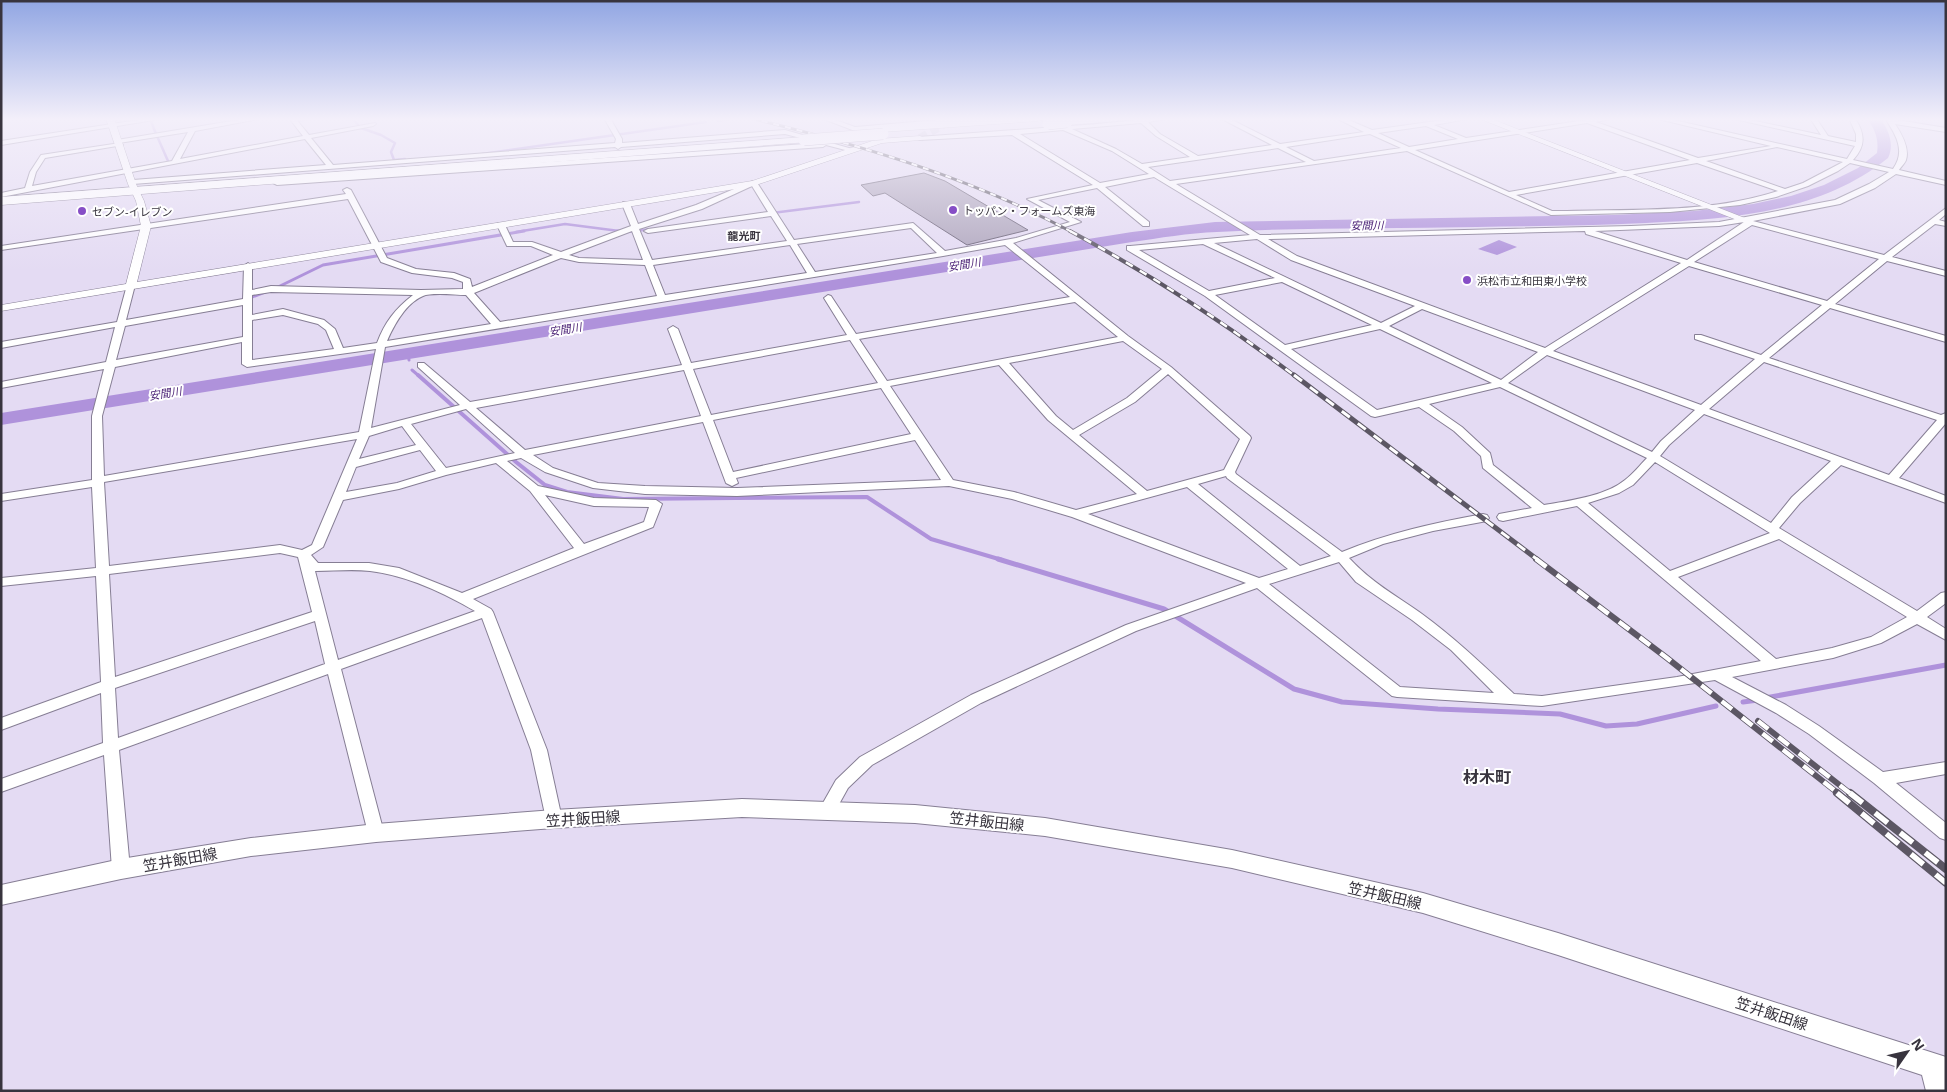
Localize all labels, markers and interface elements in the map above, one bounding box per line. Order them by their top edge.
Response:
place label: トッパン・フォームズ東海 [963,203,1095,218]
place label: セブン-イレブン [92,204,173,219]
marker: トッパン・フォームズ東海 [947,204,959,216]
marker: セブン-イレブン [76,205,88,217]
water label: 安間川 [1350,217,1385,233]
district label: 龍光町 [728,228,761,243]
water label: 安間川 [947,254,982,274]
place label: 浜松市立和田東小学校 [1477,273,1587,288]
marker: 浜松市立和田東小学校 [1461,274,1473,286]
water label: 安間川 [548,319,583,339]
water label: 安間川 [148,383,183,403]
district label: 材木町 [1463,766,1511,788]
street label: 笠井飯田線 [545,805,621,831]
street label: 笠井飯田線 [949,807,1025,835]
street label: 笠井飯田線 [141,843,219,875]
street label: 笠井飯田線 [1346,877,1424,913]
street label: 笠井飯田線 [1733,992,1811,1034]
north arrow [1882,1027,1932,1077]
text: N [1907,1034,1929,1054]

